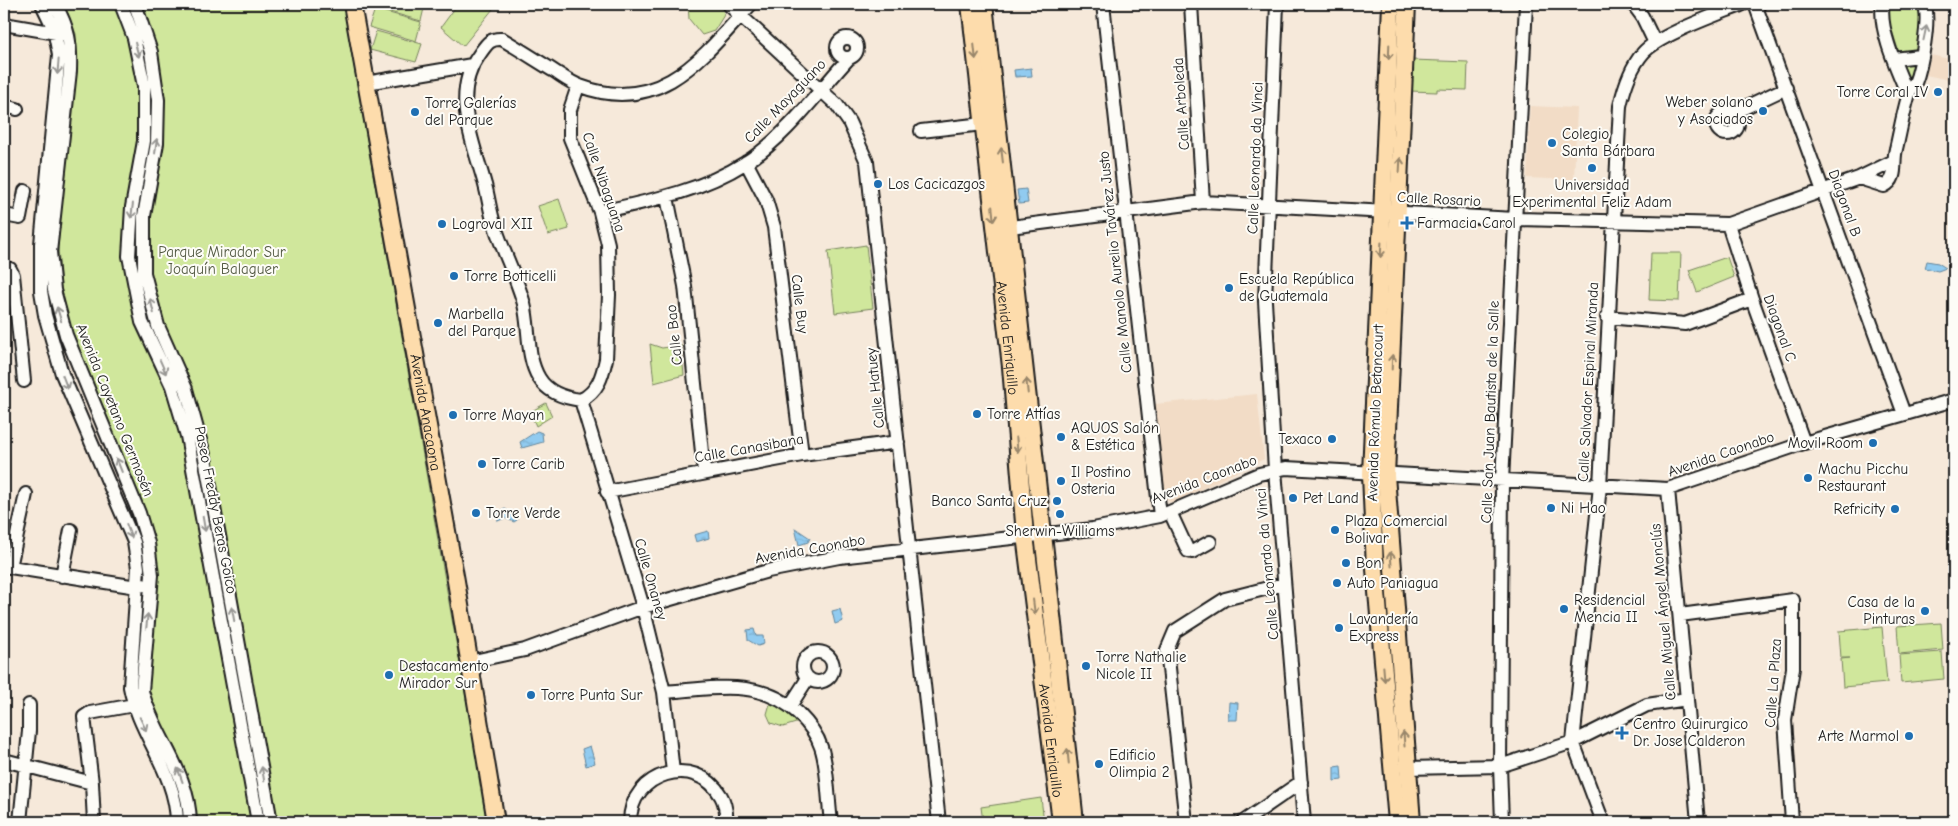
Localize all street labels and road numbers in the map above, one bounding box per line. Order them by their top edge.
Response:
street label: Calle Mayaguano [740,55,830,147]
street label: Calle Arboleda [1169,57,1193,151]
street label: Calle Leonardo da Vinci [1243,82,1267,234]
street label: Calle Nibaguana [578,130,630,234]
street label: Calle Manolo Aurelio Tavárez Justo [1094,150,1136,374]
street label: Diagonal B [1825,167,1865,239]
street label: Calle Rosario [1397,188,1481,210]
street label: Calle Buy [787,273,813,335]
street label: Avenida Enriquillo [992,280,1022,396]
street label: Calle Salvador Espinal Miranda [1574,282,1602,482]
street label: Diagonal C [1760,292,1800,364]
street label: Calle San Juan Bautista de la Salle [1477,300,1503,524]
street label: Calle Bao [662,304,686,366]
street label: Avenida Cayetano Germosén [72,321,158,499]
street label: Avenida Rómulo Betancourt [1363,323,1387,502]
street label: Calle Hatuey [862,347,888,429]
street label: Avenida Anacaona [406,353,445,472]
street label: Paseo Freddy Beras Goico [191,425,241,595]
street label: Avenida Caonabo [1665,427,1777,481]
street label: Calle Canasibana [693,430,805,466]
street label: Avenida Caonabo [1149,451,1259,507]
street label: Calle Leonardo da Vinci [1251,487,1283,641]
street label: Calle Miguel Ángel Monclús [1645,523,1680,701]
street label: Avenida Caonabo [754,530,867,568]
street label: Calle Onaney [631,536,671,622]
street label: Calle La Plaza [1761,638,1785,728]
street label: Avenida Enriquillo [1035,682,1067,799]

